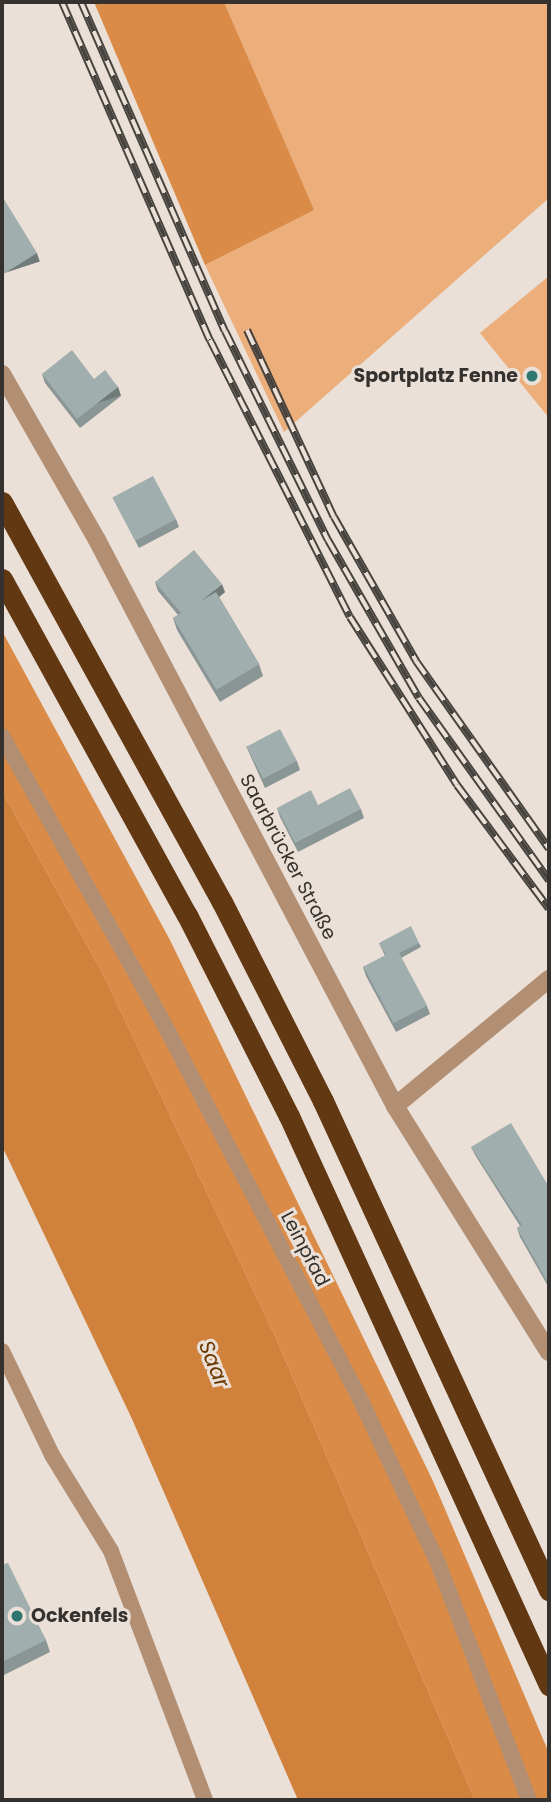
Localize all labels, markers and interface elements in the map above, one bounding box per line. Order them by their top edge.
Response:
place label: Sportplatz Fenne [353,365,518,387]
marker: Sportplatz Fenne [524,368,540,384]
street label: Saarbrücker Straße [235,770,341,944]
street label: Leinpfad [276,1208,334,1290]
water label: Saar [193,1337,235,1391]
place label: Ockenfels [31,1605,128,1627]
marker: Ockenfels [9,1608,25,1624]

